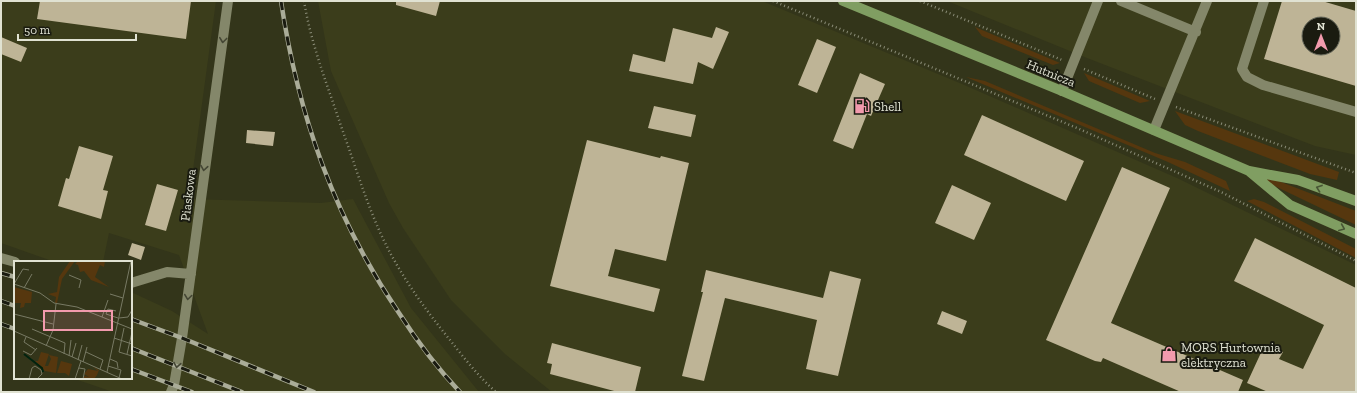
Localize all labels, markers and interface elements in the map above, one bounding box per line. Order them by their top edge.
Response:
scale bar [18,16,136,42]
north arrow [1301,16,1341,56]
text: N [1317,20,1326,33]
text: 50 m [24,23,51,37]
one-way arrow [219,37,228,43]
street label: Hutnicza [1025,56,1078,90]
fuel station icon: Shell [853,97,871,115]
place label: Shell [874,99,902,114]
one-way arrow [200,165,209,171]
street label: Piaskowa [177,167,199,222]
one-way arrow [1316,184,1323,193]
one-way arrow [1337,223,1345,231]
inset map [14,261,132,379]
one-way arrow [184,294,193,300]
place label: MORS Hurtownia elektryczna [1181,340,1281,370]
shop icon: MORS Hurtownia elektryczna [1160,345,1178,363]
one-way arrow [173,362,182,368]

